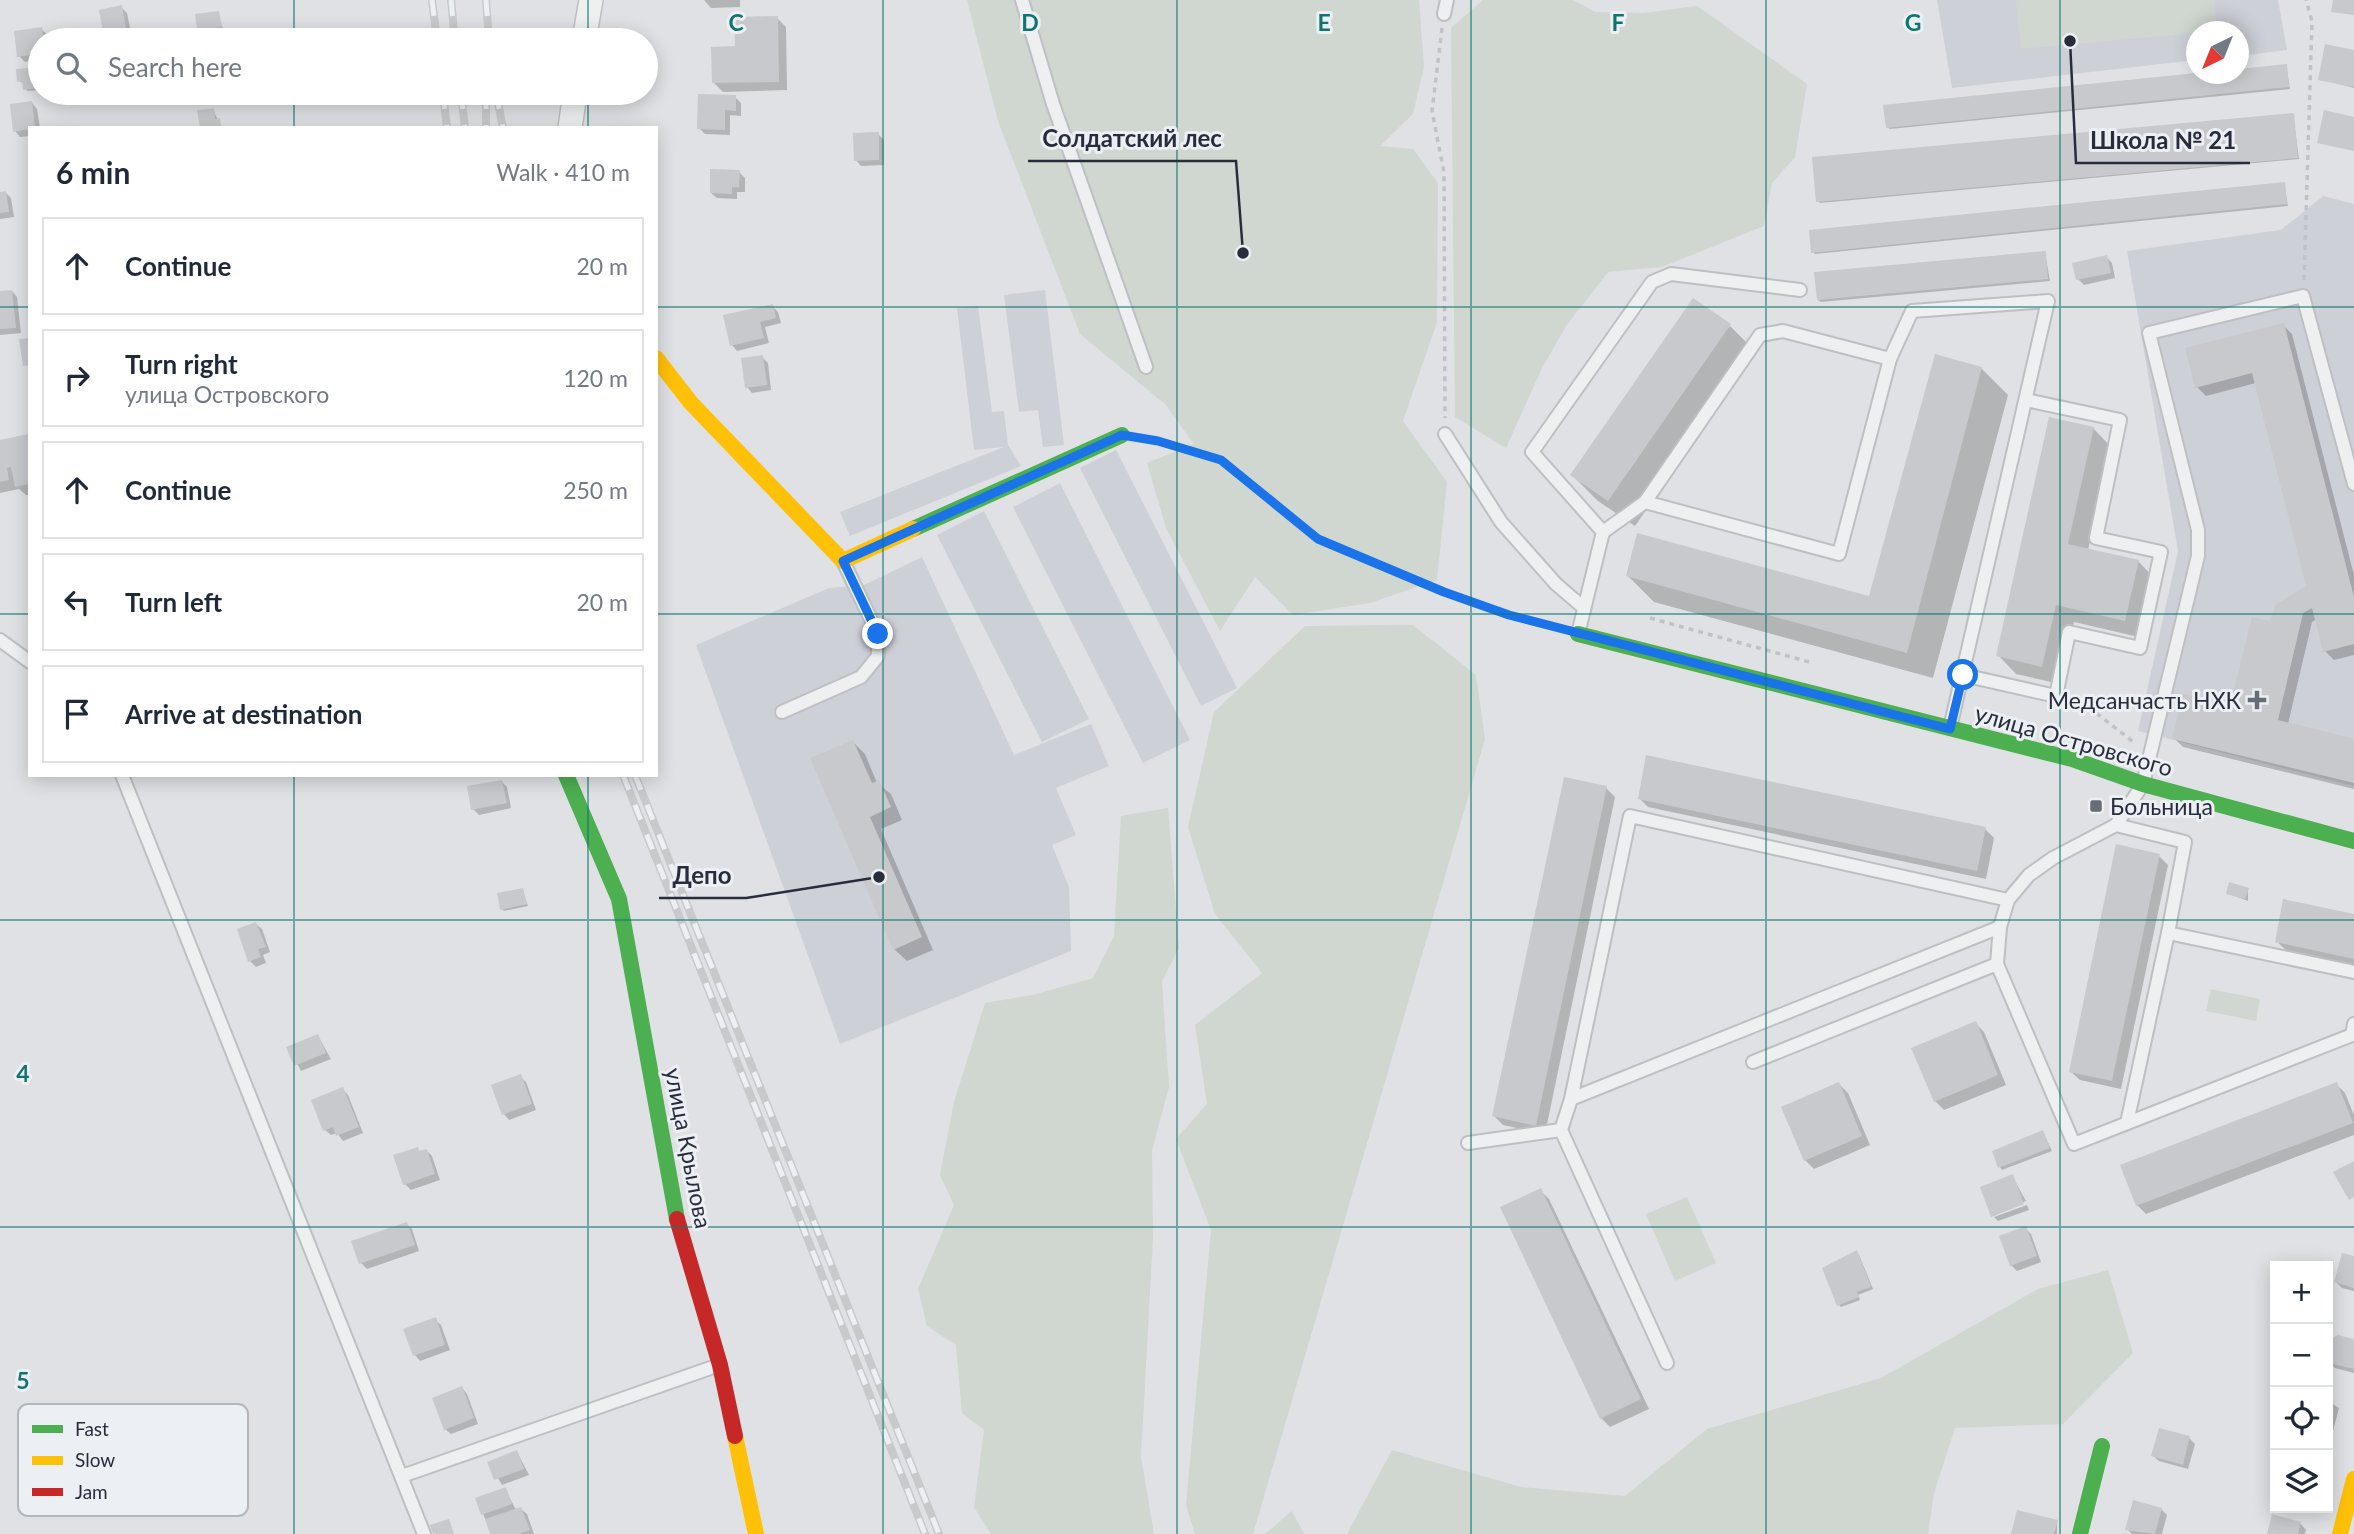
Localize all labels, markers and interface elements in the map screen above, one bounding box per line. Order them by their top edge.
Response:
text: C [728,8,744,36]
text: D [1021,8,1039,36]
text: E [1317,8,1331,36]
text: F [1611,8,1625,36]
text: G [1905,8,1921,36]
north arrow [2186,21,2249,84]
search box [28,28,658,105]
icon: search [52,48,90,86]
text: Search here [108,51,242,83]
callout: Солдатский лес [1028,116,1236,161]
callout: Школа № 21 [2076,118,2250,163]
text: Солдатский лес [1042,123,1222,152]
text: Школа № 21 [2090,125,2236,154]
text: 6 min [56,154,130,190]
text: Walk · 410 m [496,158,630,186]
icon: ahead [58,247,96,285]
text: Continue [125,250,231,282]
text: 20 m [577,252,628,280]
text: Turn right [125,348,238,380]
icon: right [58,359,96,397]
text: 120 m [563,364,628,392]
text: улица Островского [125,380,329,408]
icon: ahead [58,471,96,509]
text: Continue [125,474,231,506]
text: 250 m [563,476,628,504]
icon: left [58,583,96,621]
text: Turn left [125,586,222,618]
text: 20 m [577,588,628,616]
route end [862,618,893,649]
route start [1947,659,1978,690]
place label: Медсанчасть НХК [2048,686,2242,714]
marker: Медсанчасть НХК [2247,690,2267,710]
icon: arrive [58,695,96,733]
text: Arrive at destination [125,698,362,730]
street label: улица Островского [1972,698,2176,782]
place label: Больница [2110,792,2213,820]
marker: Больница [2088,798,2104,814]
callout: Депо [659,853,746,898]
text: Депо [672,860,732,889]
text: 4 [16,1059,30,1087]
street label: улица Крылова [660,1065,718,1231]
map controls [2270,1261,2333,1513]
button: + [2270,1261,2333,1324]
button: − [2270,1324,2333,1387]
text: 5 [16,1366,30,1394]
button: locate [2270,1387,2333,1450]
legend [18,1404,248,1516]
text: Fast [75,1417,109,1440]
text: Slow [75,1448,115,1471]
button: layers [2270,1450,2333,1513]
text: Jam [75,1480,108,1503]

